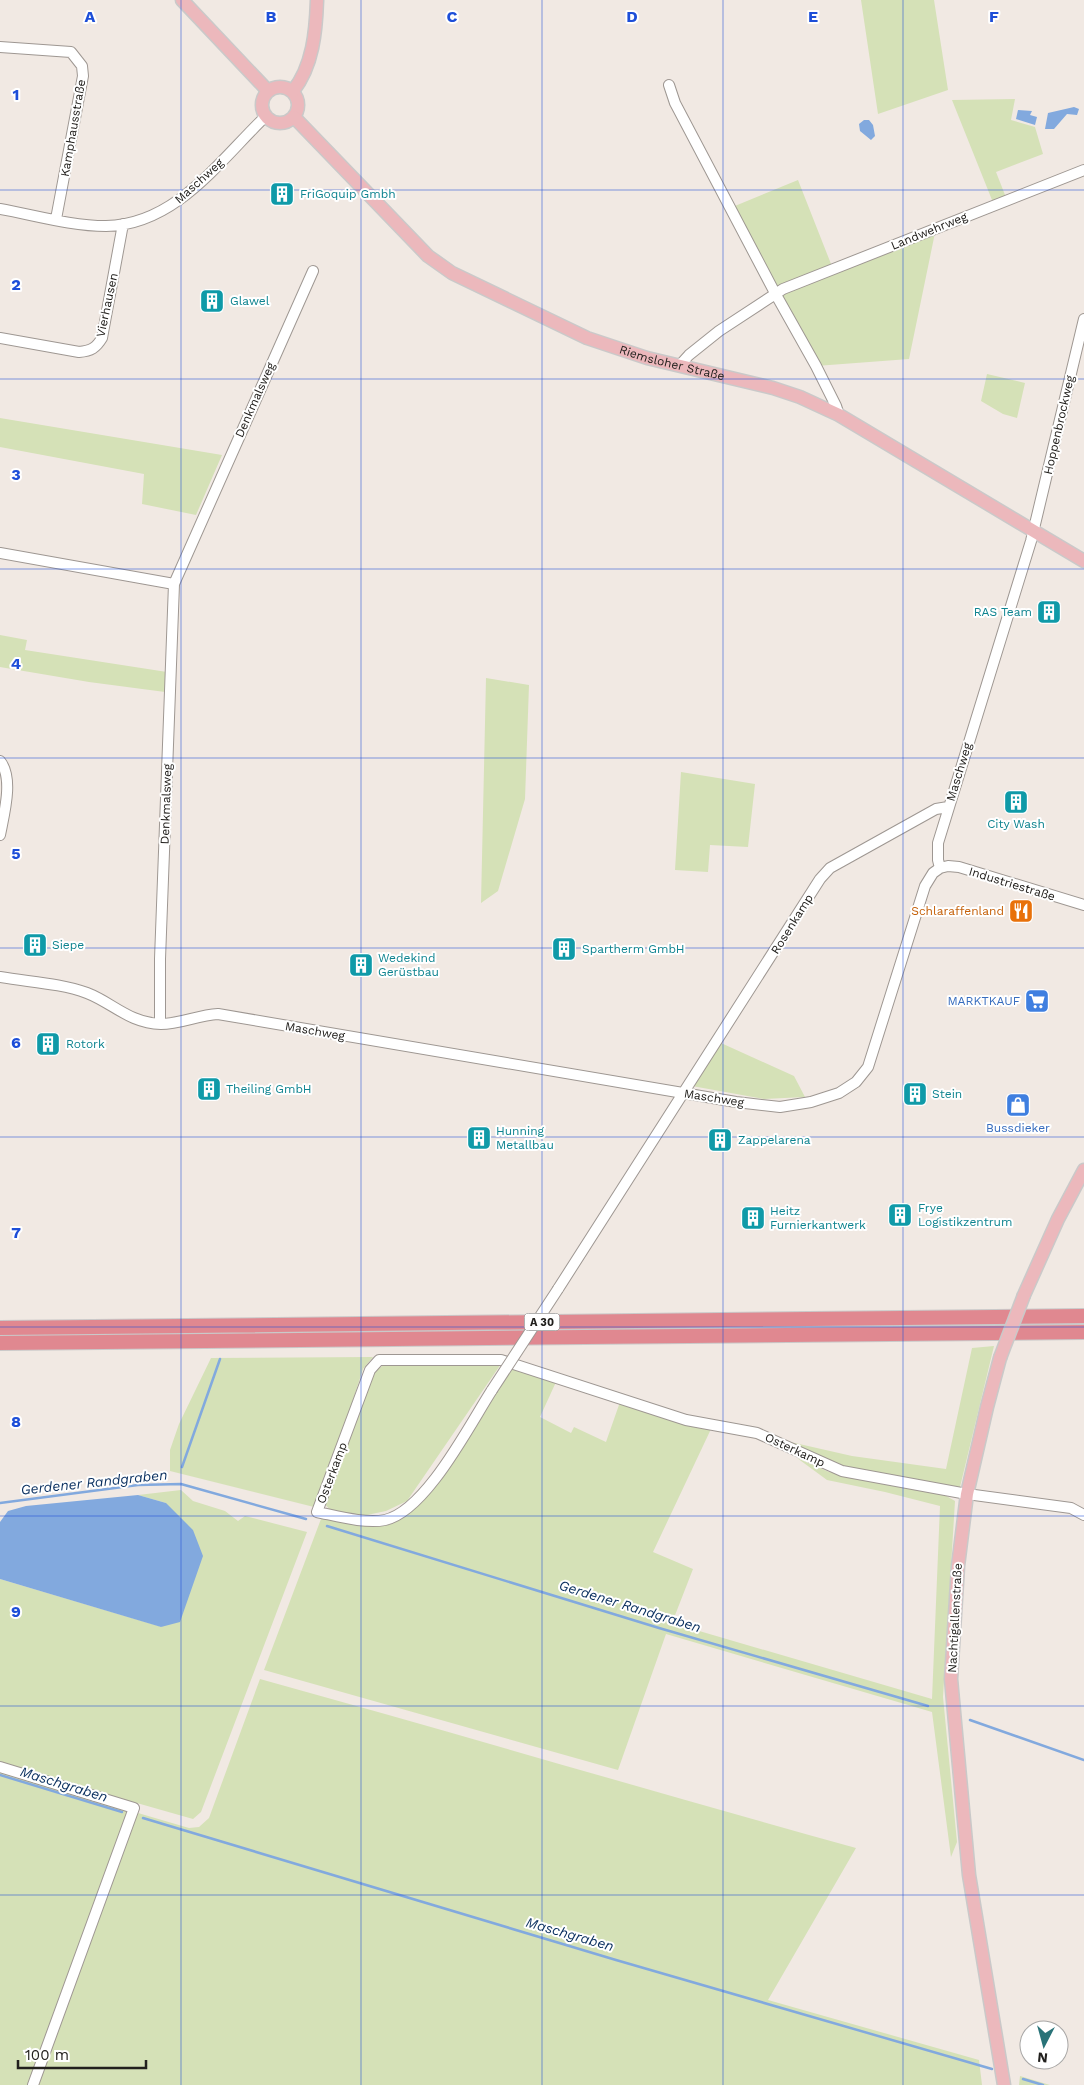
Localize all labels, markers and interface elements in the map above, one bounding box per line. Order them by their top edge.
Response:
text: A [85,7,96,26]
text: B [266,7,277,26]
text: C [447,7,458,26]
text: D [626,7,638,26]
text: E [808,7,818,26]
text: F [989,7,999,26]
street label: Kamphausstraße [58,78,88,178]
text: 1 [13,85,19,104]
street label: Maschweg [172,155,227,206]
building icon: FriGoquip Gmbh [269,181,295,207]
place label: FriGoquip Gmbh [300,187,396,201]
street label: Landwehrweg [889,209,970,253]
street label: Vierhausen [93,272,121,338]
text: 2 [11,275,21,294]
building icon: Glawel [199,288,225,314]
place label: Glawel [230,294,270,308]
street label: Riemsloher Straße [617,342,726,383]
street label: Denkmalsweg [232,360,278,440]
street label: Hoppenbrockweg [1041,373,1077,476]
text: 3 [11,465,21,484]
building icon: RAS Team [1036,599,1062,625]
place label: RAS Team [974,605,1032,619]
text: 4 [11,654,21,673]
street label: Maschweg [943,740,975,803]
street label: Denkmalsweg [158,763,174,845]
building icon: City Wash [1003,789,1029,815]
place label: City Wash [987,817,1045,831]
text: 5 [11,844,21,863]
street label: Industriestraße [967,864,1057,904]
street label: Rosenkamp [768,891,816,957]
restaurant icon: Schlaraffenland [1008,898,1034,924]
place label: Schlaraffenland [911,904,1004,918]
building icon: Siepe [22,932,48,958]
building icon: Spartherm GmbH [551,936,577,962]
place label: Siepe [52,938,84,952]
place label: Spartherm GmbH [582,942,685,956]
place label: Wedekind Gerüstbau [378,951,439,979]
building icon: Wedekind Gerüstbau [348,952,374,978]
supermarket icon: MARKTKAUF [1024,988,1050,1014]
place label: MARKTKAUF [947,994,1020,1008]
street label: Maschweg [284,1019,347,1043]
building icon: Rotork [35,1031,61,1057]
text: 6 [11,1033,21,1052]
place label: Rotork [66,1037,105,1051]
building icon: Theiling GmbH [196,1076,222,1102]
building icon: Stein [902,1081,928,1107]
place label: Theiling GmbH [226,1082,312,1096]
street label: Maschweg [683,1086,746,1110]
place label: Stein [932,1087,962,1101]
shop icon: Bussdieker [1005,1092,1031,1118]
place label: Bussdieker [986,1121,1050,1135]
place label: Hunning Metallbau [496,1124,554,1152]
building icon: Hunning Metallbau [466,1125,492,1151]
building icon: Zappelarena [707,1127,733,1153]
place label: Zappelarena [738,1133,811,1147]
place label: Frye Logistikzentrum [918,1201,1012,1229]
building icon: Frye Logistikzentrum [887,1202,913,1228]
place label: Heitz Furnierkantwerk [770,1204,866,1232]
building icon: Heitz Furnierkantwerk [740,1205,766,1231]
text: 7 [11,1223,21,1242]
road number: A 30 [524,1314,560,1330]
text: 8 [11,1412,21,1431]
street label: Osterkamp [763,1430,827,1470]
street label: Osterkamp [314,1440,350,1506]
water label: Gerdener Randgraben [20,1466,168,1498]
street label: Nachtigallenstraße [945,1563,965,1673]
water label: Gerdener Randgraben [557,1577,703,1635]
text: 9 [11,1602,21,1621]
water label: Maschgraben [18,1763,110,1805]
water label: Maschgraben [524,1914,616,1954]
north arrow [1019,2020,1069,2070]
scale bar [18,2038,145,2070]
text: 100 m [25,2046,69,2064]
text: N [1037,2049,1049,2066]

